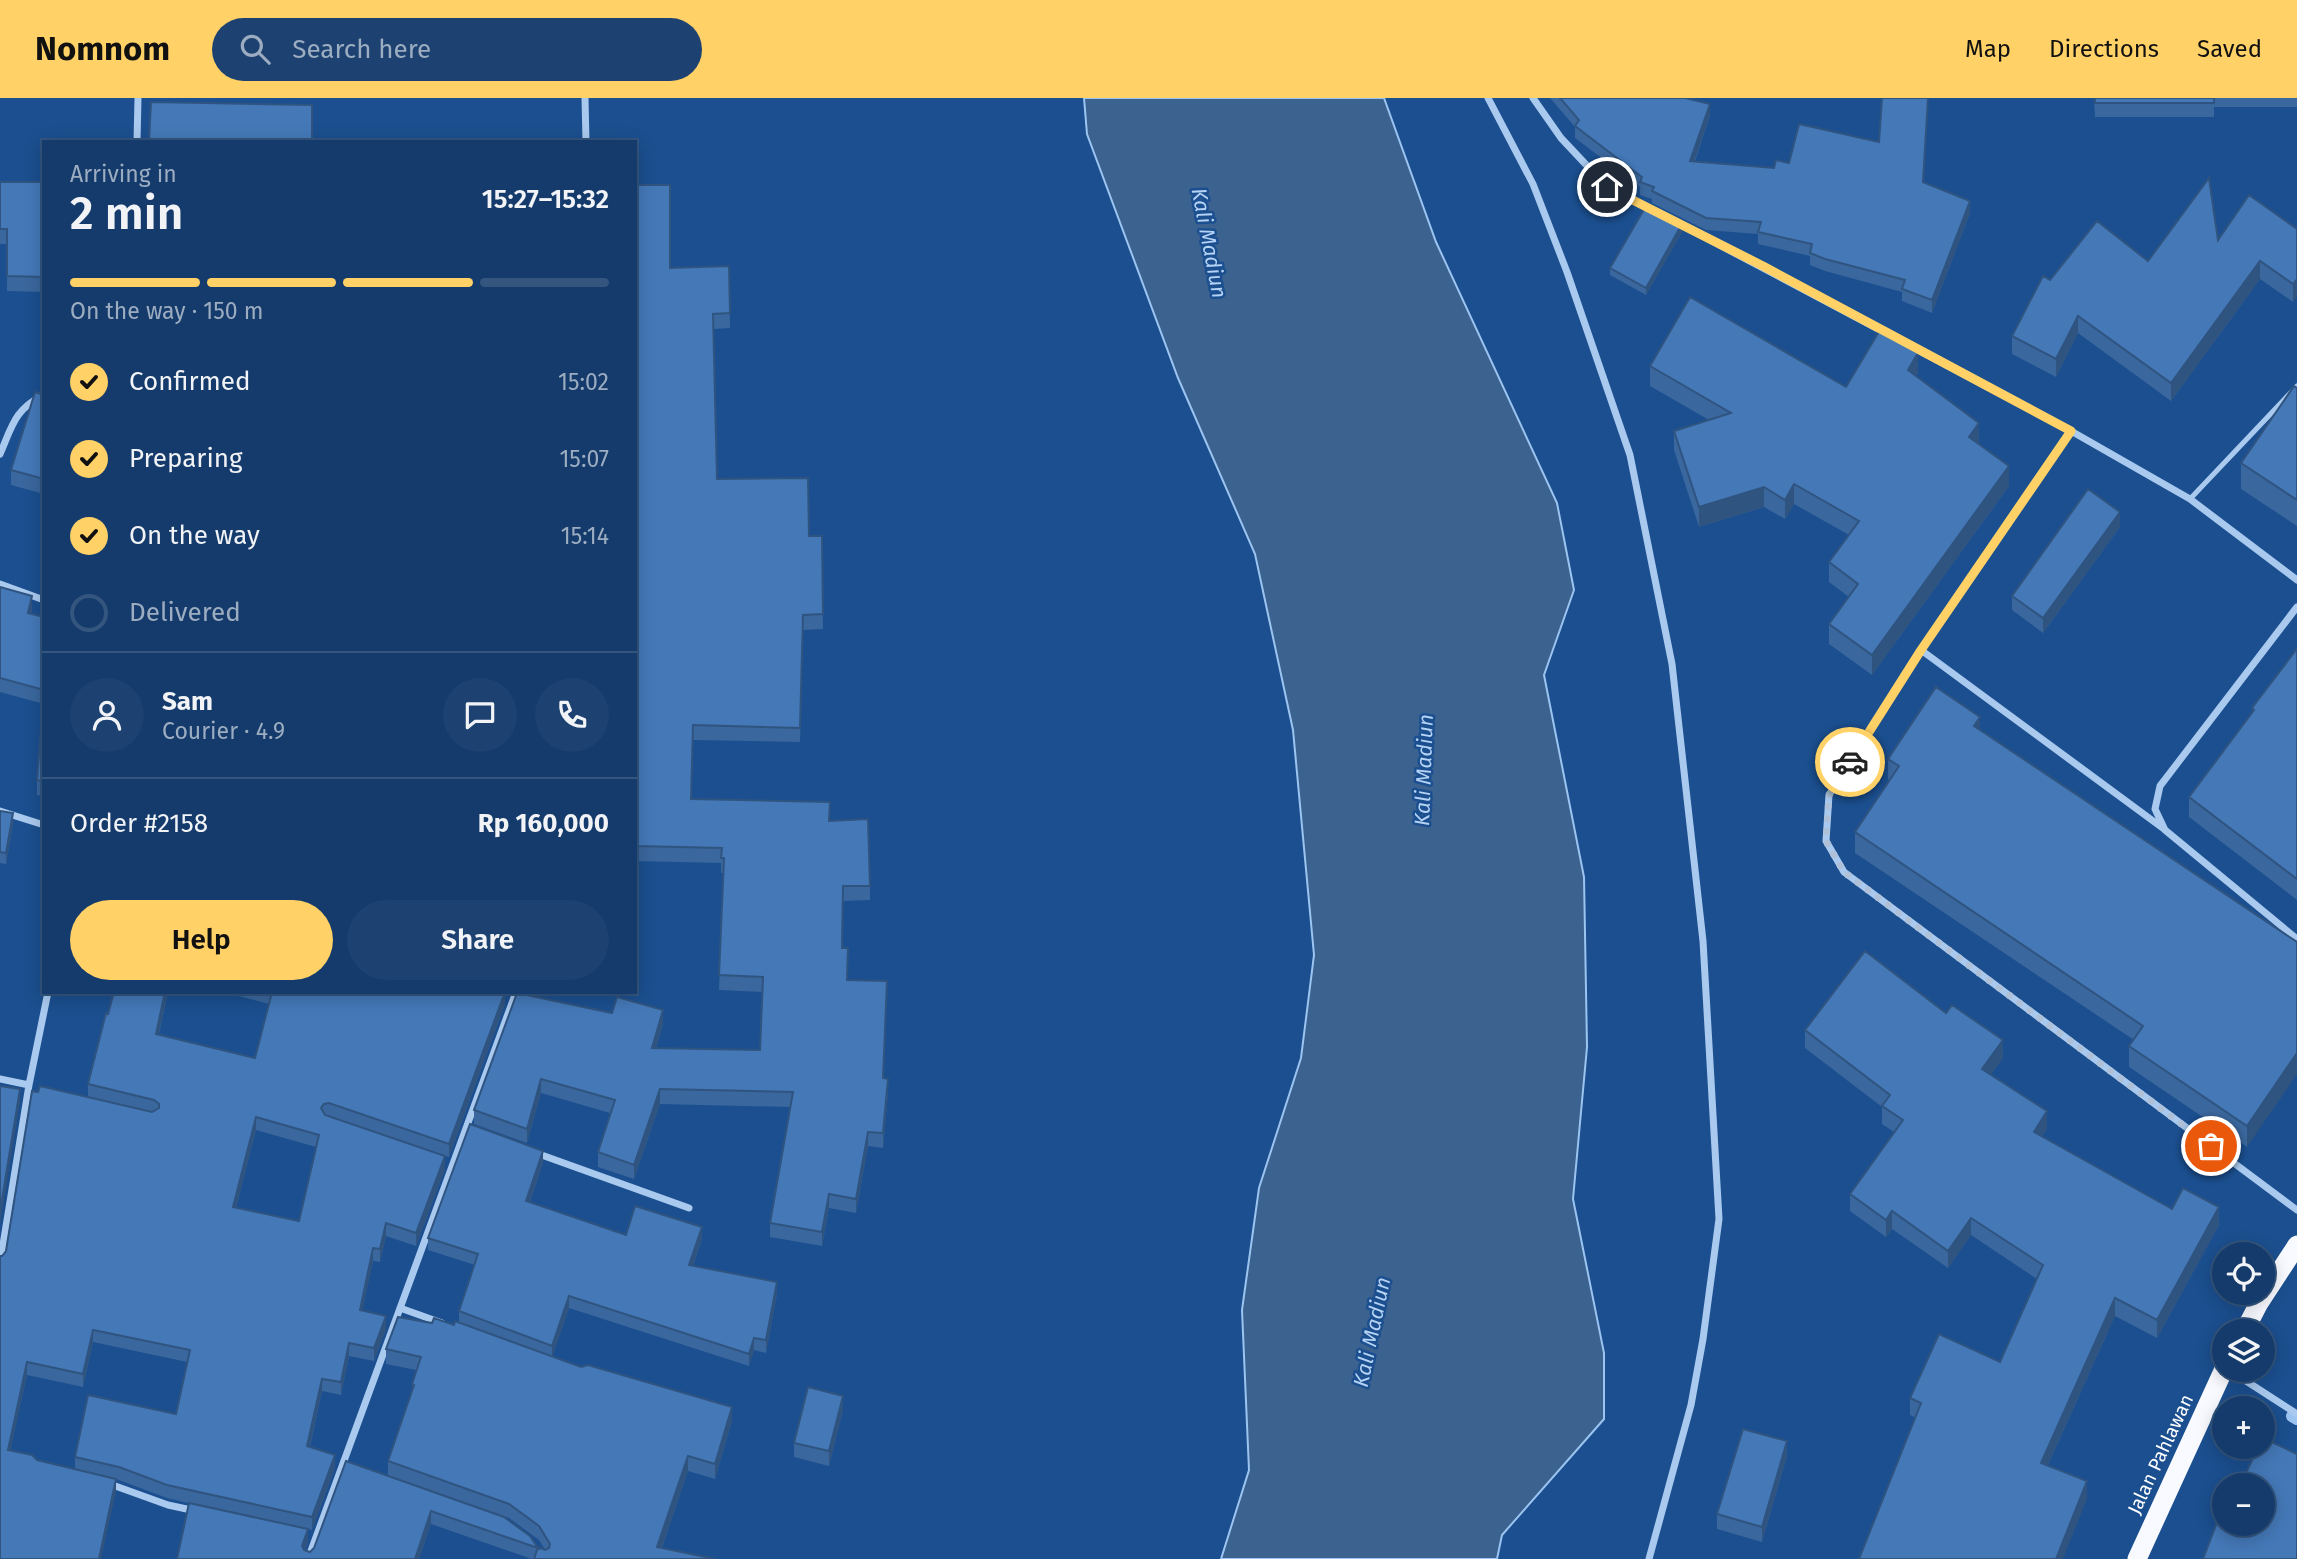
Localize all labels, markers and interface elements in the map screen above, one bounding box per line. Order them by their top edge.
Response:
search box [212,18,702,81]
text: Nomnom [35,29,170,69]
icon: search [236,30,274,68]
text: Search here [292,34,431,65]
text: Map [1965,35,2011,63]
text: Directions [2049,35,2159,63]
text: Saved [2197,35,2262,63]
pin [1577,157,1637,217]
text: Arriving in [70,160,177,188]
icon: home [1588,168,1626,206]
text: 15:27–15:32 [482,184,609,215]
text: 2 min [70,186,183,241]
water label: Kali Madiun [1186,186,1232,300]
text: On the way · 150 m [70,297,263,325]
icon: check [70,363,108,401]
text: Confirmed [129,366,250,397]
text: 15:02 [558,368,609,396]
icon: check [70,440,108,478]
text: Preparing [129,443,242,474]
text: 15:07 [559,445,609,473]
icon: check [70,517,108,555]
text: On the way [129,520,260,551]
text: 15:14 [561,522,609,550]
text: Delivered [129,597,241,628]
button: person [70,678,144,752]
button: chat [443,678,517,752]
button: phone [535,678,609,752]
text: Sam [162,686,213,717]
water label: Kali Madiun [1409,714,1439,826]
text: Courier · 4.9 [162,717,285,745]
courier [1815,727,1885,797]
icon: car [1831,743,1869,781]
text: Order #2158 [70,808,208,839]
text: Rp 160,000 [478,808,609,839]
button: Help [70,900,333,980]
button: Share [347,900,609,980]
pin [2181,1116,2241,1176]
icon: bag [2192,1127,2230,1165]
map controls [2212,1242,2275,1536]
button: locate [2212,1242,2275,1305]
water label: Kali Madiun [1348,1275,1396,1389]
button: layers [2212,1319,2275,1382]
street label: Jalan Pahlawan [2123,1390,2198,1518]
button: + [2212,1396,2275,1459]
button: − [2212,1473,2275,1536]

